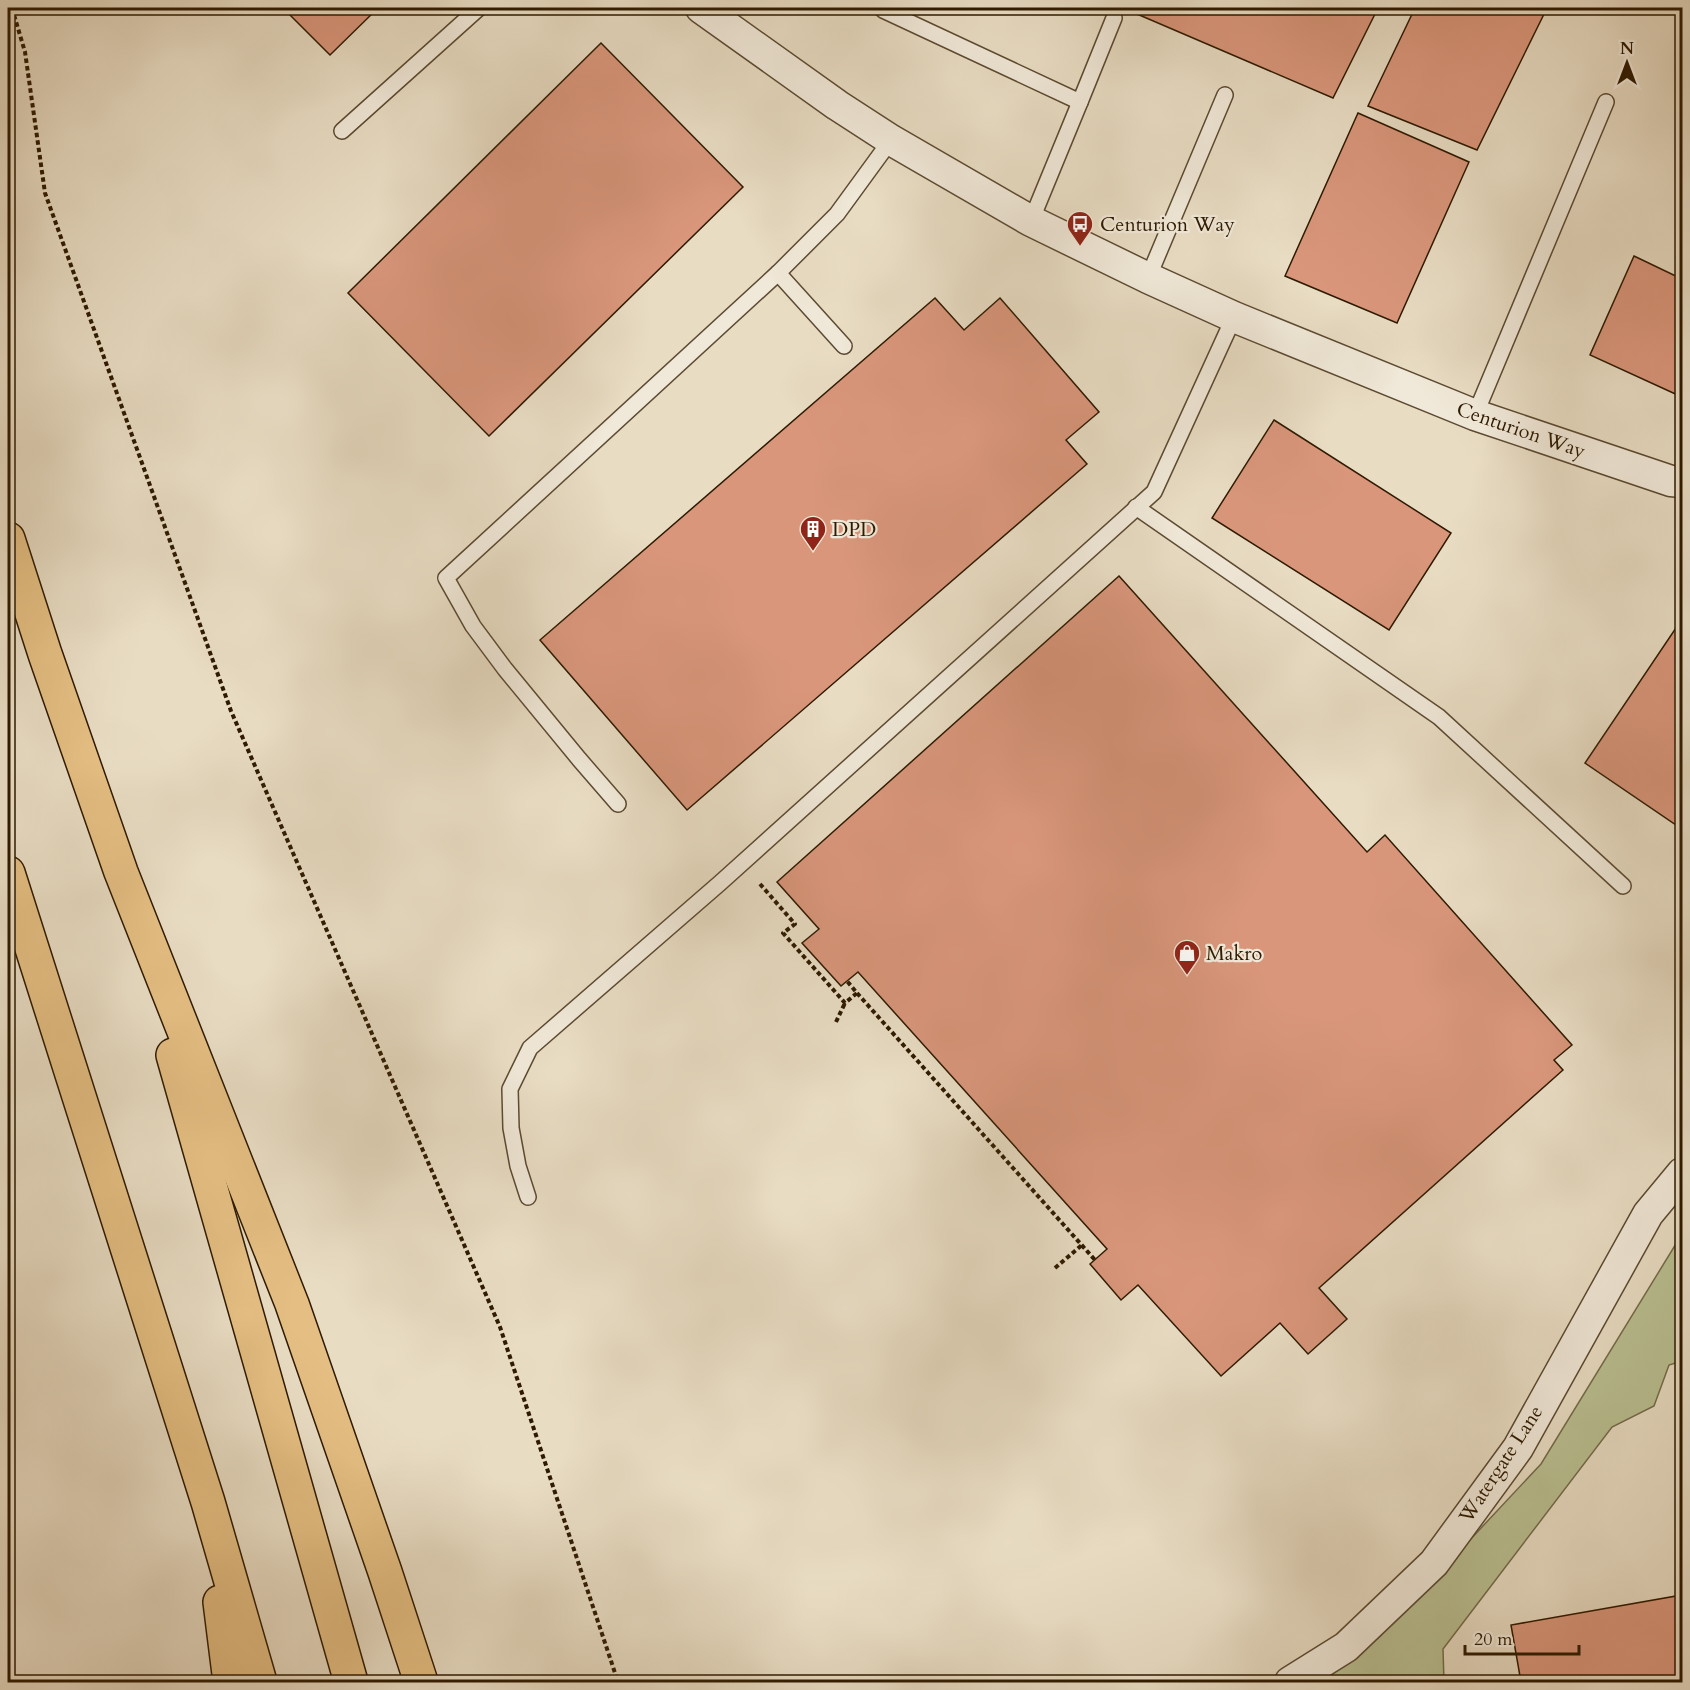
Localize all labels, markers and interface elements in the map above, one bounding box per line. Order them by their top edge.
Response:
north arrow [1597,33,1657,93]
text: N [1620,38,1634,60]
bus stop icon: Centurion Way [1065,209,1095,247]
place label: Centurion Way [1100,211,1235,238]
street label: Centurion Way [1453,395,1590,465]
building icon: DPD [798,514,828,552]
place label: DPD [832,516,876,543]
shop icon: Makro [1172,938,1202,976]
place label: Makro [1206,940,1262,967]
street label: Watergate Lane [1452,1400,1549,1529]
scale bar [1465,1618,1579,1656]
text: 20 m [1474,1627,1513,1652]

